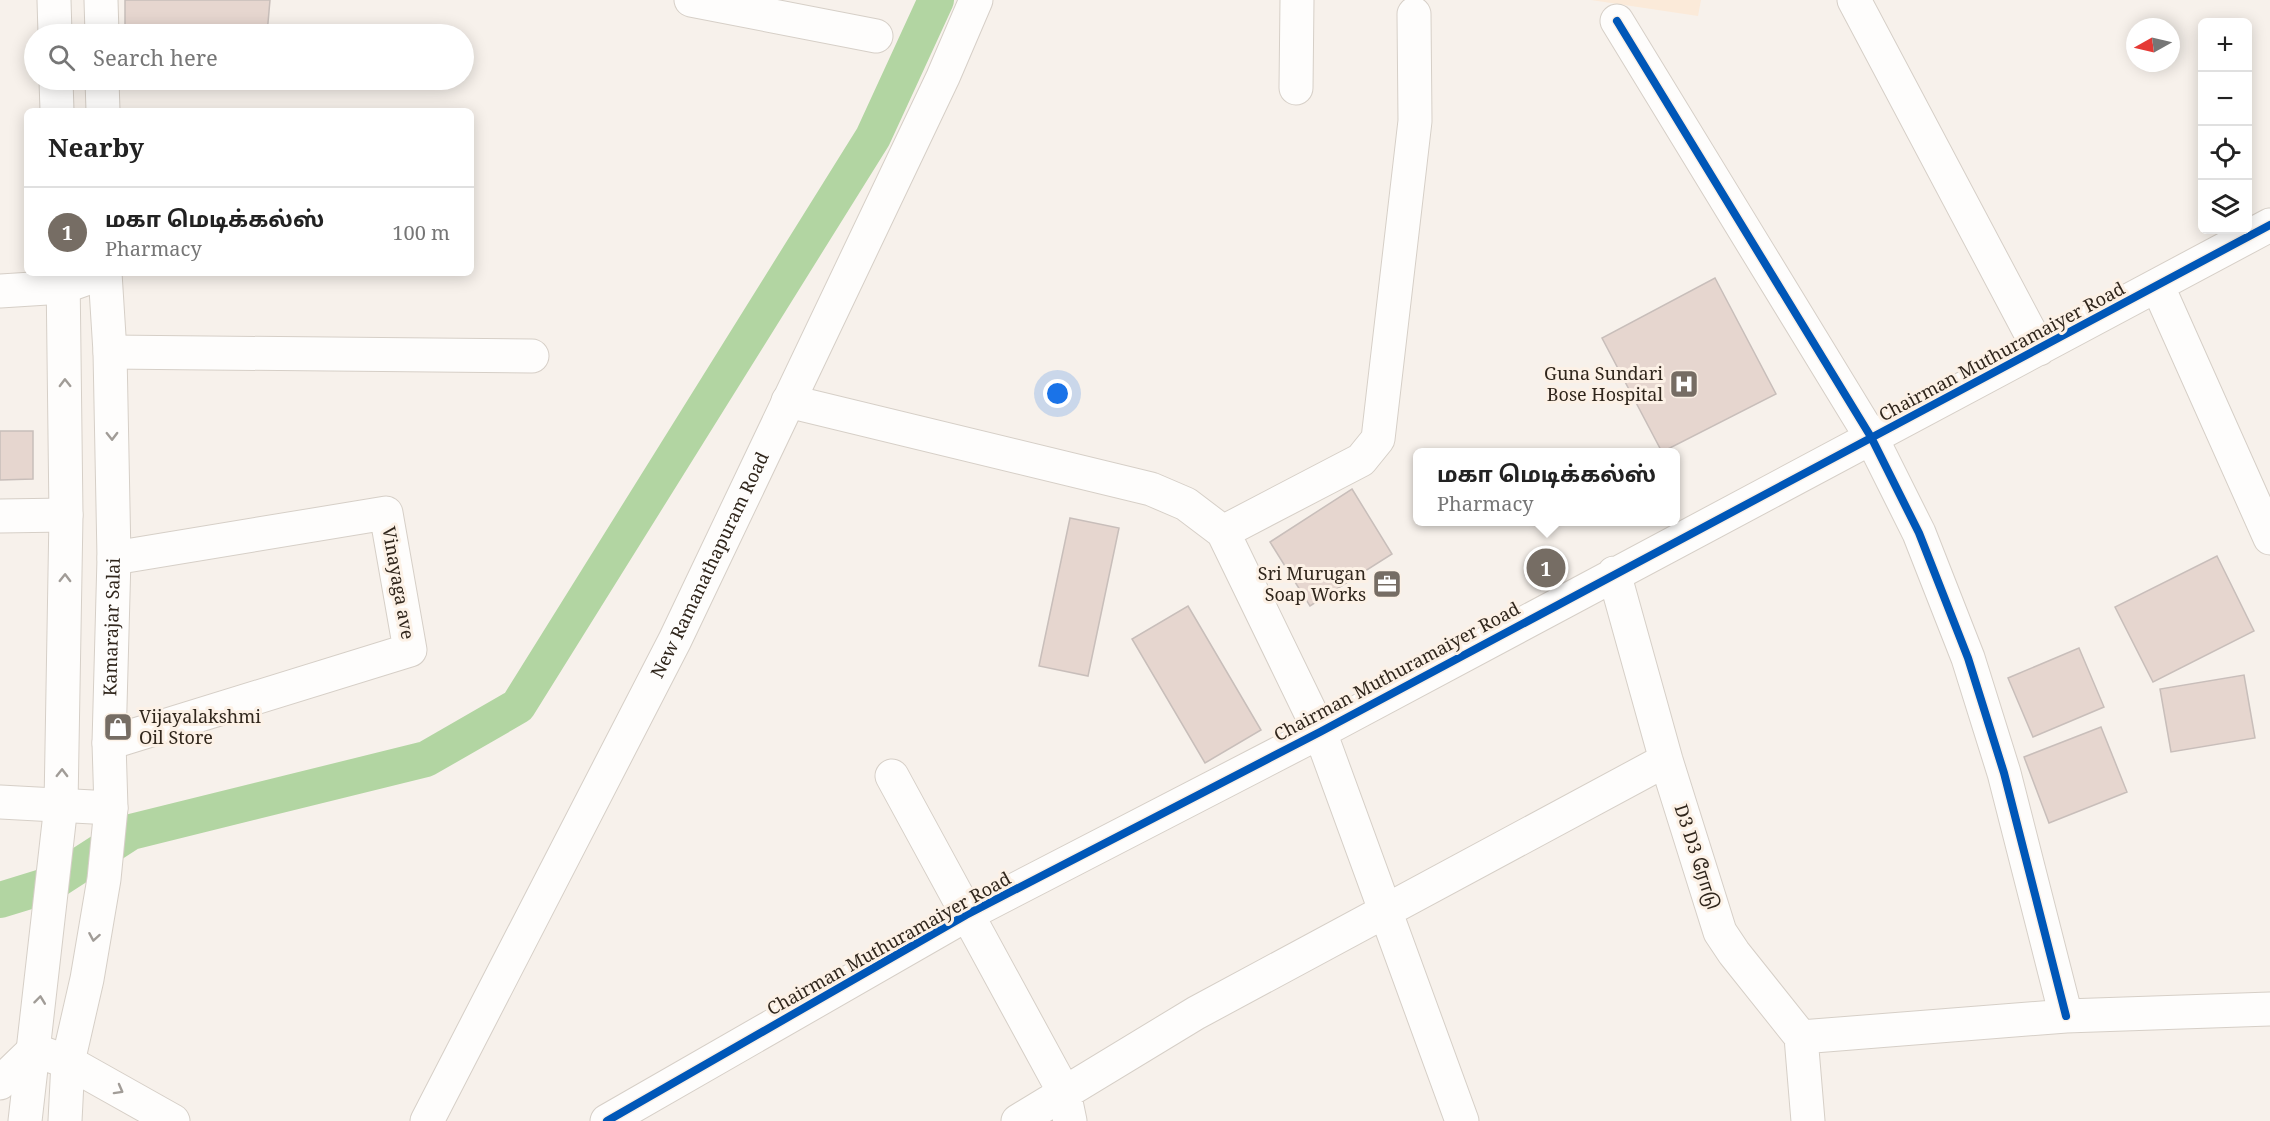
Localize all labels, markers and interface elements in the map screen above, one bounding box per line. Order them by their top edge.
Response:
north arrow [2126,18,2180,72]
map controls [2198,18,2252,234]
button: + [2198,18,2252,72]
search box [24,24,474,90]
icon: search [45,41,78,74]
text: Search here [93,42,218,72]
button: − [2198,72,2252,126]
button: locate [2198,126,2252,180]
text: Nearby [48,129,144,165]
button: layers [2198,180,2252,234]
text: மகா மெடிக்கல்ஸ் [105,203,324,233]
text: 1 [62,219,73,246]
text: 100 m [392,219,450,246]
text: Pharmacy [105,235,202,262]
street label: Chairman Muthuramaiyer Road [1874,276,2129,426]
place label: Guna Sundari Bose Hospital [1544,361,1663,406]
hospital icon: Guna Sundari Bose Hospital [1668,368,1700,400]
one-way arrow [58,379,71,388]
your location [1043,379,1072,408]
one-way arrow [105,432,118,441]
street label: New Ramanathapuram Road [645,448,774,682]
popup [1413,448,1680,526]
text: மகா மெடிக்கல்ஸ் [1437,458,1656,488]
text: Pharmacy [1437,490,1534,517]
street label: Vinayaga ave [377,524,421,641]
pin: 1 [1526,546,1566,590]
street label: Kamarajar Salai [97,557,125,697]
place label: Sri Murugan Soap Works [1258,561,1366,606]
office icon: Sri Murugan Soap Works [1371,568,1403,600]
one-way arrow [59,574,71,583]
street label: Chairman Muthuramaiyer Road [1269,596,1524,746]
place label: Vijayalakshmi Oil Store [139,704,261,749]
shop icon: Vijayalakshmi Oil Store [102,711,134,743]
one-way arrow [55,769,68,778]
street label: D3 D3 ரோடு [1669,801,1726,913]
street label: Chairman Muthuramaiyer Road [762,866,1015,1020]
one-way arrow [88,931,101,941]
one-way arrow [33,996,46,1005]
one-way arrow [113,1083,123,1095]

